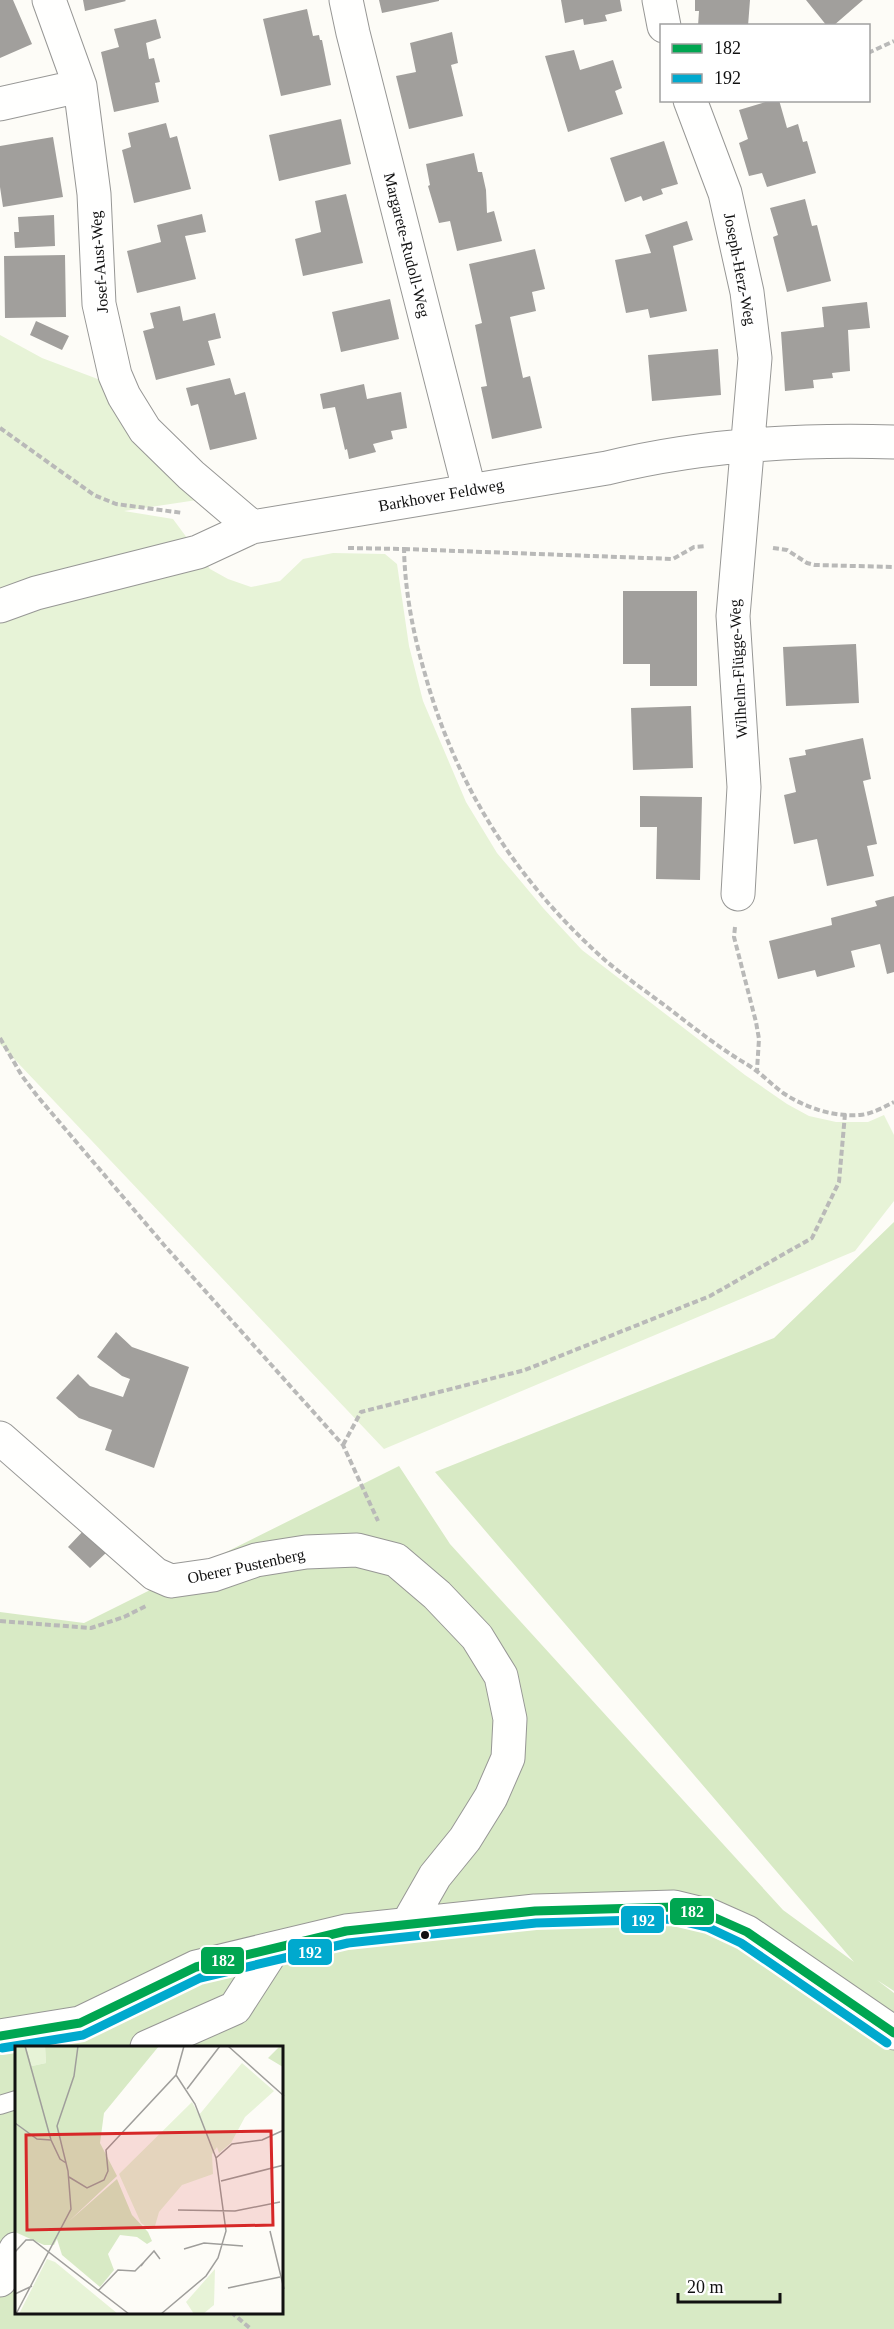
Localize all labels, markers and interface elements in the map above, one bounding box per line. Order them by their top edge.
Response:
legend [660,24,870,102]
text: 182 [714,38,741,58]
text: 192 [714,68,741,88]
street label: Margarete-Rudoll-Weg [380,171,433,319]
street label: Josef-Aust-Weg [87,210,112,314]
street label: Joseph-Herz-Weg [720,211,759,327]
street label: Barkhover Feldweg [377,476,505,515]
street label: Wilhelm-Flügge-Weg [726,599,751,739]
street label: Oberer Pustenberg [186,1545,306,1588]
line badge: 182 [669,1897,715,1926]
text: 182 [680,1903,704,1920]
line badge: 192 [620,1905,665,1934]
text: 192 [631,1912,655,1929]
unlabelled marker [419,1929,431,1941]
line badge: 192 [287,1938,333,1966]
text: 192 [298,1944,322,1961]
line badge: 182 [200,1946,245,1975]
text: 182 [211,1952,235,1969]
inset map [15,2046,284,2314]
scale bar [678,2266,780,2304]
text: 20 m [687,2277,724,2297]

